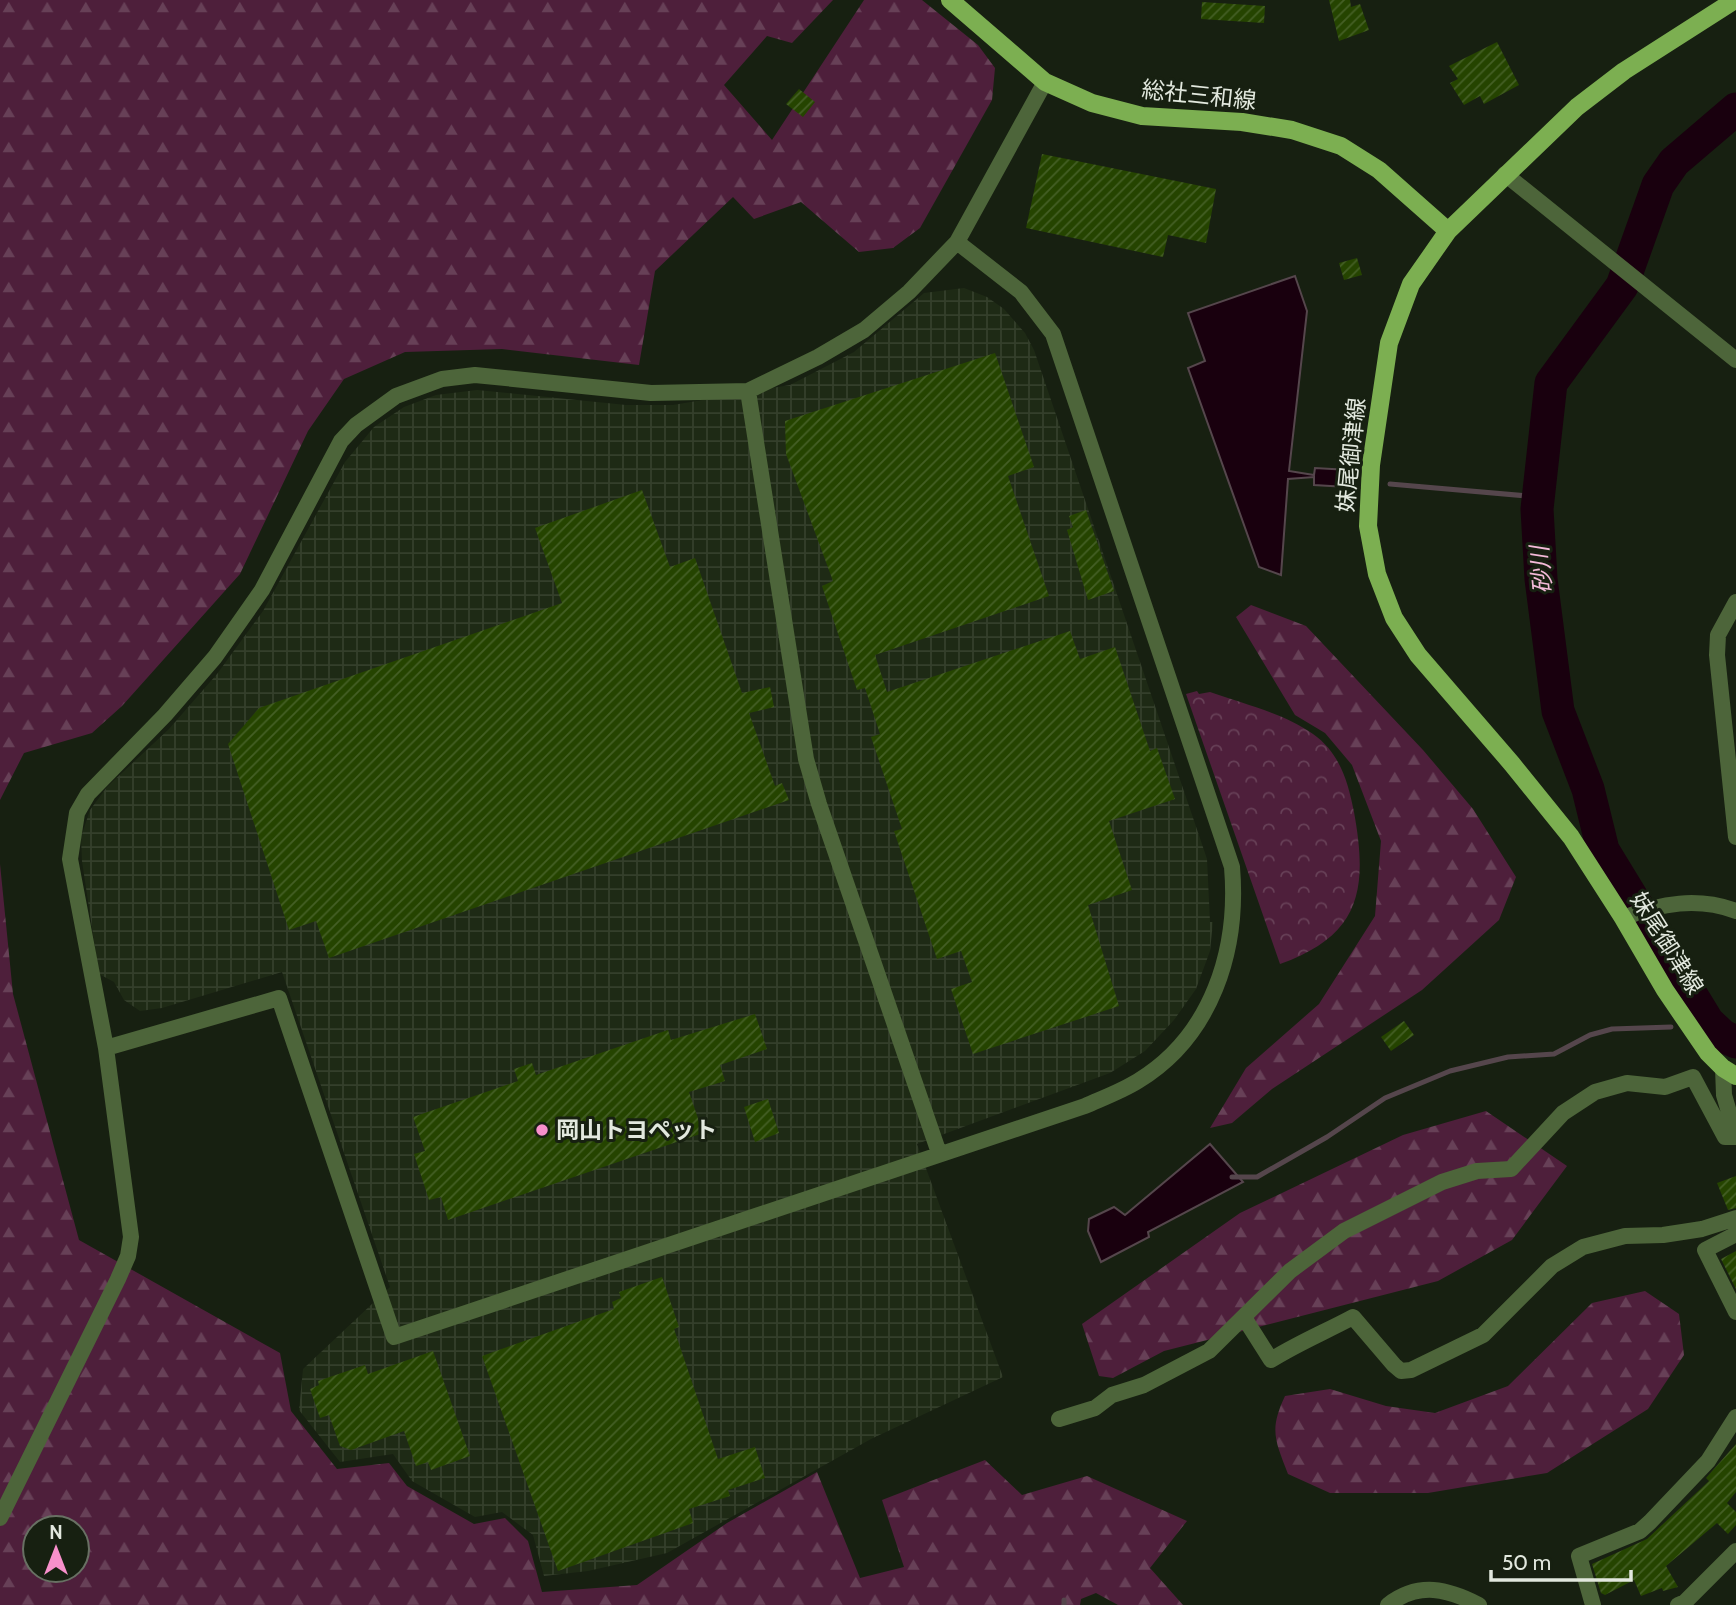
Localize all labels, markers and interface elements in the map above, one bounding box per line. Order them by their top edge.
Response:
street label: 総社三和線 [1140,75,1258,115]
street label: 妹尾御津線 [1331,396,1371,514]
water label: 砂川 [1524,542,1558,595]
street label: 妹尾御津線 [1625,887,1709,999]
place label: 岡山トヨペット [556,1116,717,1144]
marker: 岡山トヨペット [534,1122,550,1138]
north arrow [21,1514,91,1584]
text: N [49,1521,63,1544]
scale bar [1491,1538,1631,1582]
text: 50 m [1502,1550,1551,1575]

